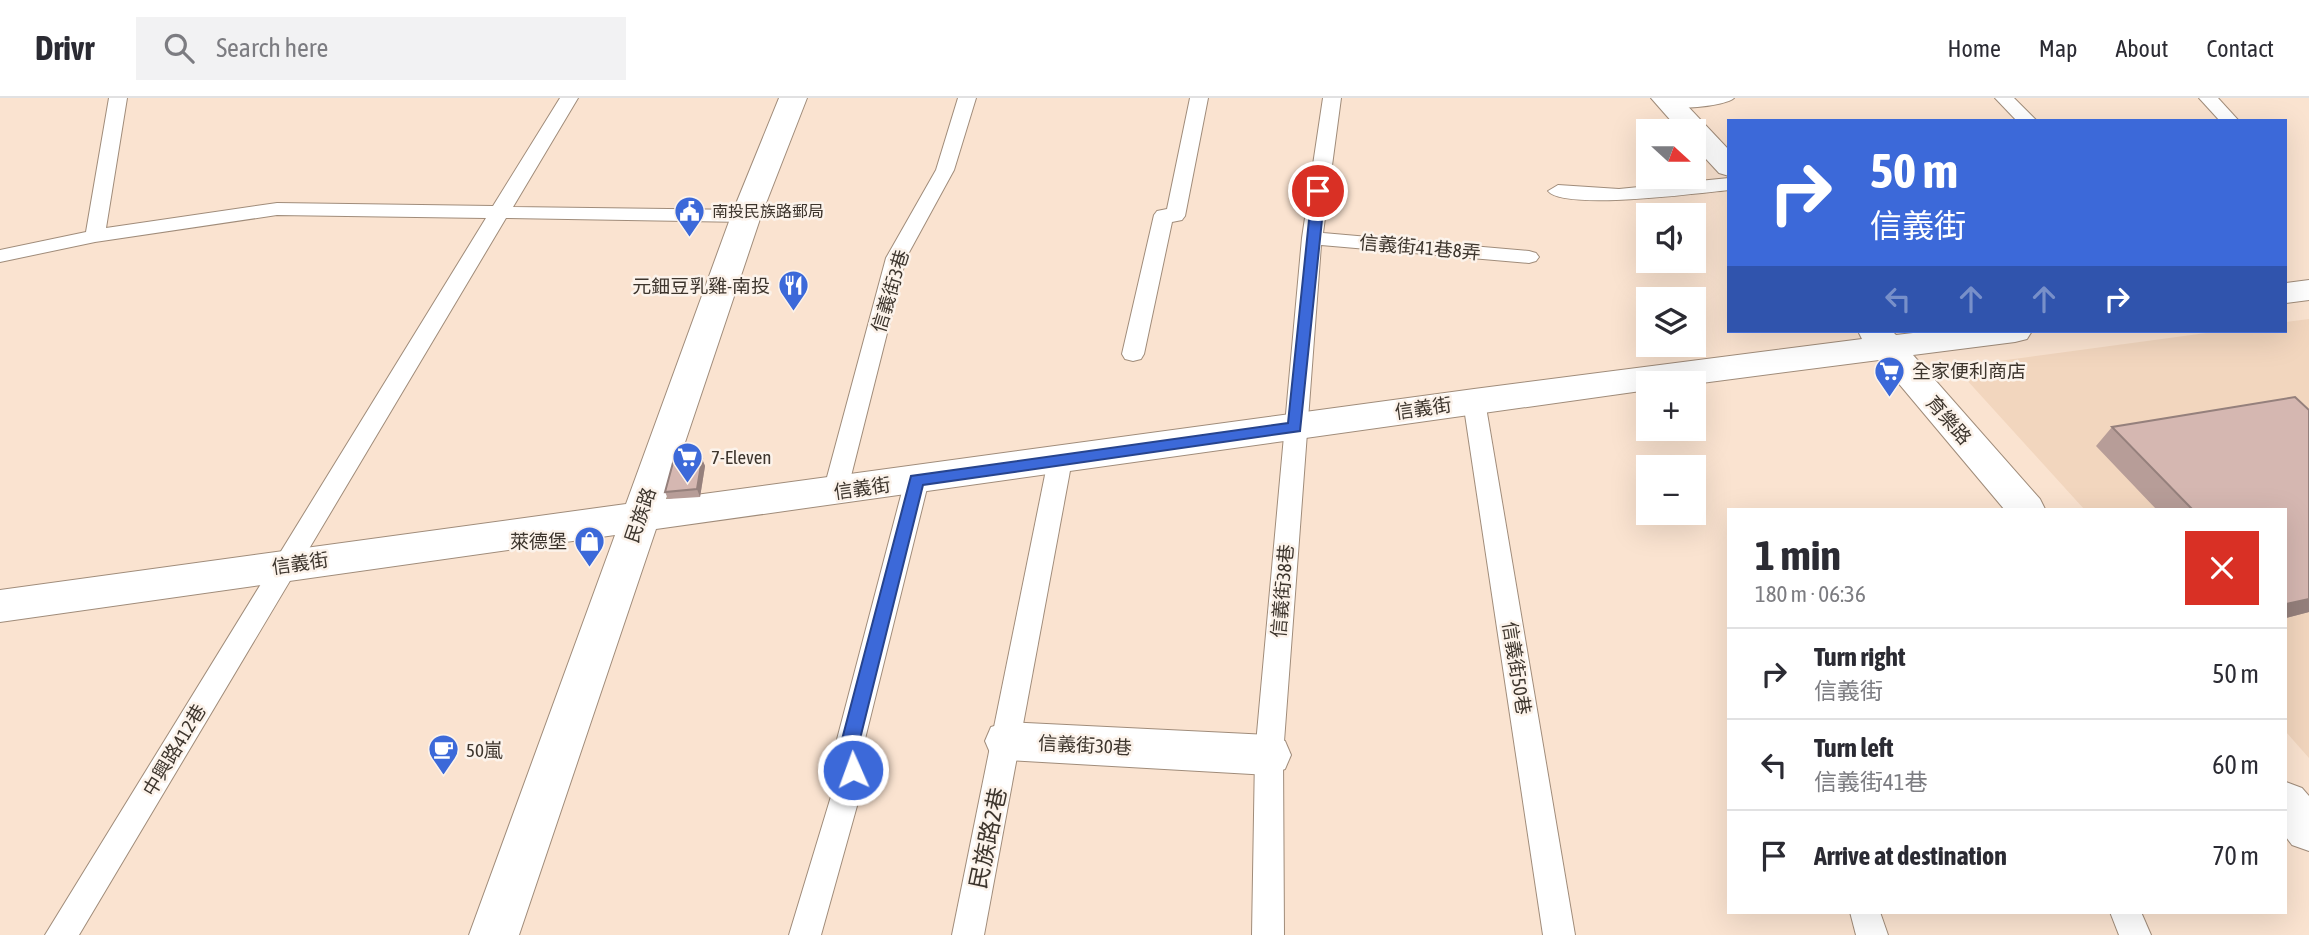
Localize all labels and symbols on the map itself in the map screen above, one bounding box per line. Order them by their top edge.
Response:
north arrow [1636,119,1706,189]
pin [1288,161,1348,221]
public building icon: 南投民族路郵局 [672,194,706,238]
place label: 南投民族路郵局 [712,202,824,220]
street label: 信義街41巷8弄 [1358,231,1482,263]
street label: 信義街3巷 [867,247,913,335]
restaurant icon: 元鈿豆乳雞-南投 [776,269,810,313]
place label: 元鈿豆乳雞-南投 [632,275,770,297]
supermarket icon: 全家便利商店 [1872,354,1906,398]
place label: 全家便利商店 [1912,360,2026,382]
street label: 育樂路 [1922,391,1976,449]
street label: 信義街 [1393,393,1453,423]
supermarket icon: 7-Eleven [671,440,705,484]
place label: 7-Eleven [711,446,772,468]
street label: 信義街 [832,473,892,503]
street label: 民族路 [620,484,660,546]
shop icon: 萊德堡 [573,524,607,568]
place label: 萊德堡 [510,530,567,552]
street label: 信義街38巷 [1267,543,1297,639]
street label: 信義街 [270,548,330,578]
street label: 信義街50巷 [1499,620,1535,716]
street label: 中興路412巷 [138,700,210,800]
street label: 信義街30巷 [1038,732,1132,758]
cafe icon: 50嵐 [426,733,460,777]
position arrow [816,733,890,807]
place label: 50嵐 [466,739,503,761]
street label: 民族路2巷 [965,785,1011,891]

